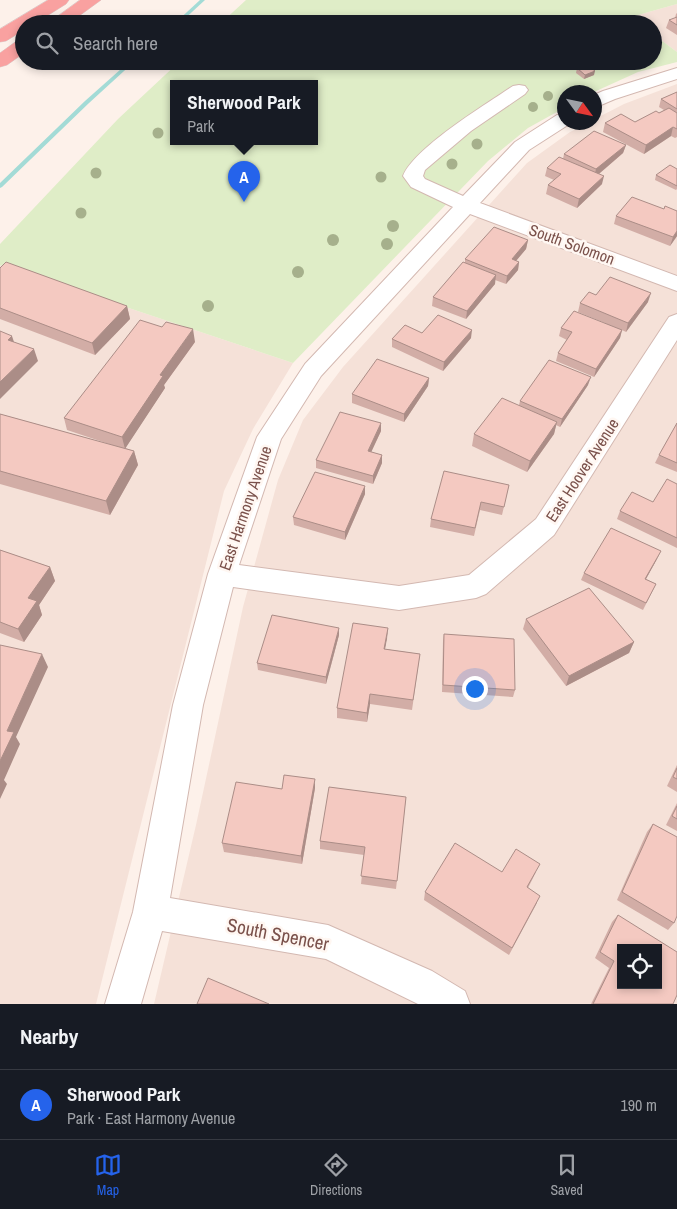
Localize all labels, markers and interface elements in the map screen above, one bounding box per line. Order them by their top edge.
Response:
search box [15,15,662,70]
icon: search [33,29,61,57]
text: Search here [73,30,158,56]
popup [170,80,318,145]
north arrow [557,85,602,130]
text: Sherwood Park [187,89,301,115]
text: Park [187,115,214,137]
pin: A [228,161,260,202]
street label: South Solomon [526,218,618,270]
street label: East Hoover Avenue [540,414,624,526]
street label: East Harmony Avenue [213,443,277,573]
your location [462,676,488,702]
street label: South Spencer [225,911,332,957]
map controls [617,944,662,989]
button: locate [617,944,662,989]
text: Nearby [20,1022,78,1051]
text: Sherwood Park [67,1081,180,1107]
text: A [31,1094,41,1116]
text: 190 m [621,1094,657,1116]
text: Park · East Harmony Avenue [67,1107,235,1129]
tab: Map [94,1151,122,1199]
tab: Directions [310,1151,362,1199]
tab: Saved [550,1151,583,1199]

